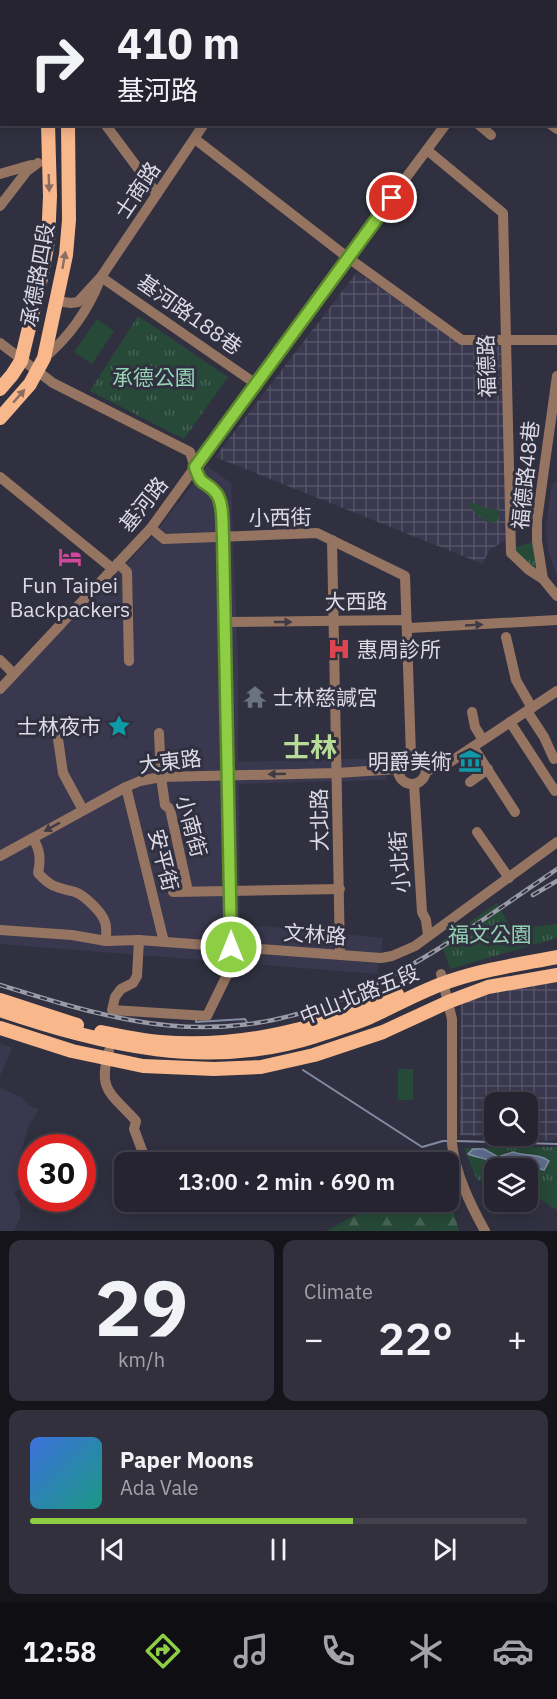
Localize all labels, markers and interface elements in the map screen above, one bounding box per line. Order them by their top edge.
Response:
text: 410 m [117,16,240,71]
icon: right [18,24,96,102]
text: 基河路 [117,72,198,107]
street label: 士商路 [108,156,166,224]
pin [366,172,417,223]
one-way arrow [45,173,54,192]
icon: arrive [375,181,408,214]
street label: 承德路四段 [14,221,60,329]
one-way arrow [60,250,69,269]
street label: 基河路188巷 [132,268,248,360]
street label: 福德路 [471,334,501,398]
park label: 承德公園 [112,363,196,391]
one-way arrow [12,389,25,404]
street label: 福德路48巷 [505,419,545,531]
street label: 基河路 [112,471,174,537]
street label: 小西街 [248,502,312,532]
hotel icon: Fun Taipei Backpackers [57,544,83,570]
place label: Fun Taipei Backpackers [10,571,130,623]
street label: 大西路 [324,586,388,616]
one-way arrow [273,617,292,627]
one-way arrow [464,620,483,630]
place label: 惠周診所 [357,635,441,663]
hospital icon: 惠周診所 [326,636,352,662]
place label: 士林慈諴宮 [273,683,378,711]
temple icon: 士林慈諴宮 [242,684,268,710]
place label: 士林夜市 [17,712,101,740]
place icon: 士林夜市 [106,713,132,739]
district label: 士林 [283,729,337,764]
street label: 大東路 [137,743,203,779]
place label: 明爵美術 [368,747,452,775]
museum icon: 明爵美術 [457,748,483,774]
one-way arrow [268,769,287,779]
street label: 大北路 [304,788,334,852]
street label: 小南街 [170,792,214,860]
one-way arrow [43,822,60,832]
street label: 安平街 [143,826,185,894]
street label: 小北街 [383,830,415,894]
position arrow [199,915,263,979]
street label: 文林路 [283,918,347,950]
park label: 福文公園 [448,920,532,948]
street label: 中山北路五段 [295,957,423,1031]
map controls [484,1092,538,1212]
button: search [484,1092,538,1146]
speed limit sign: 30 [18,1134,96,1212]
button: layers [484,1158,538,1212]
text: 13:00 · 2 min · 690 m [178,1167,395,1196]
text: 29 [95,1256,188,1357]
text: Climate [304,1278,373,1305]
text: 22° [378,1309,453,1367]
text: − [304,1317,324,1360]
text: + [507,1317,527,1360]
text: km/h [118,1346,165,1373]
text: Paper Moons [120,1445,253,1474]
text: Ada Vale [120,1474,199,1501]
icon: previous [96,1533,129,1566]
icon: pause [262,1533,295,1566]
icon: next [428,1533,461,1566]
icon: directions [142,1630,184,1672]
icon: music [230,1630,272,1672]
icon: phone [317,1630,359,1672]
icon: climate [405,1630,447,1672]
icon: car [492,1630,534,1672]
text: 12:58 [23,1634,96,1669]

